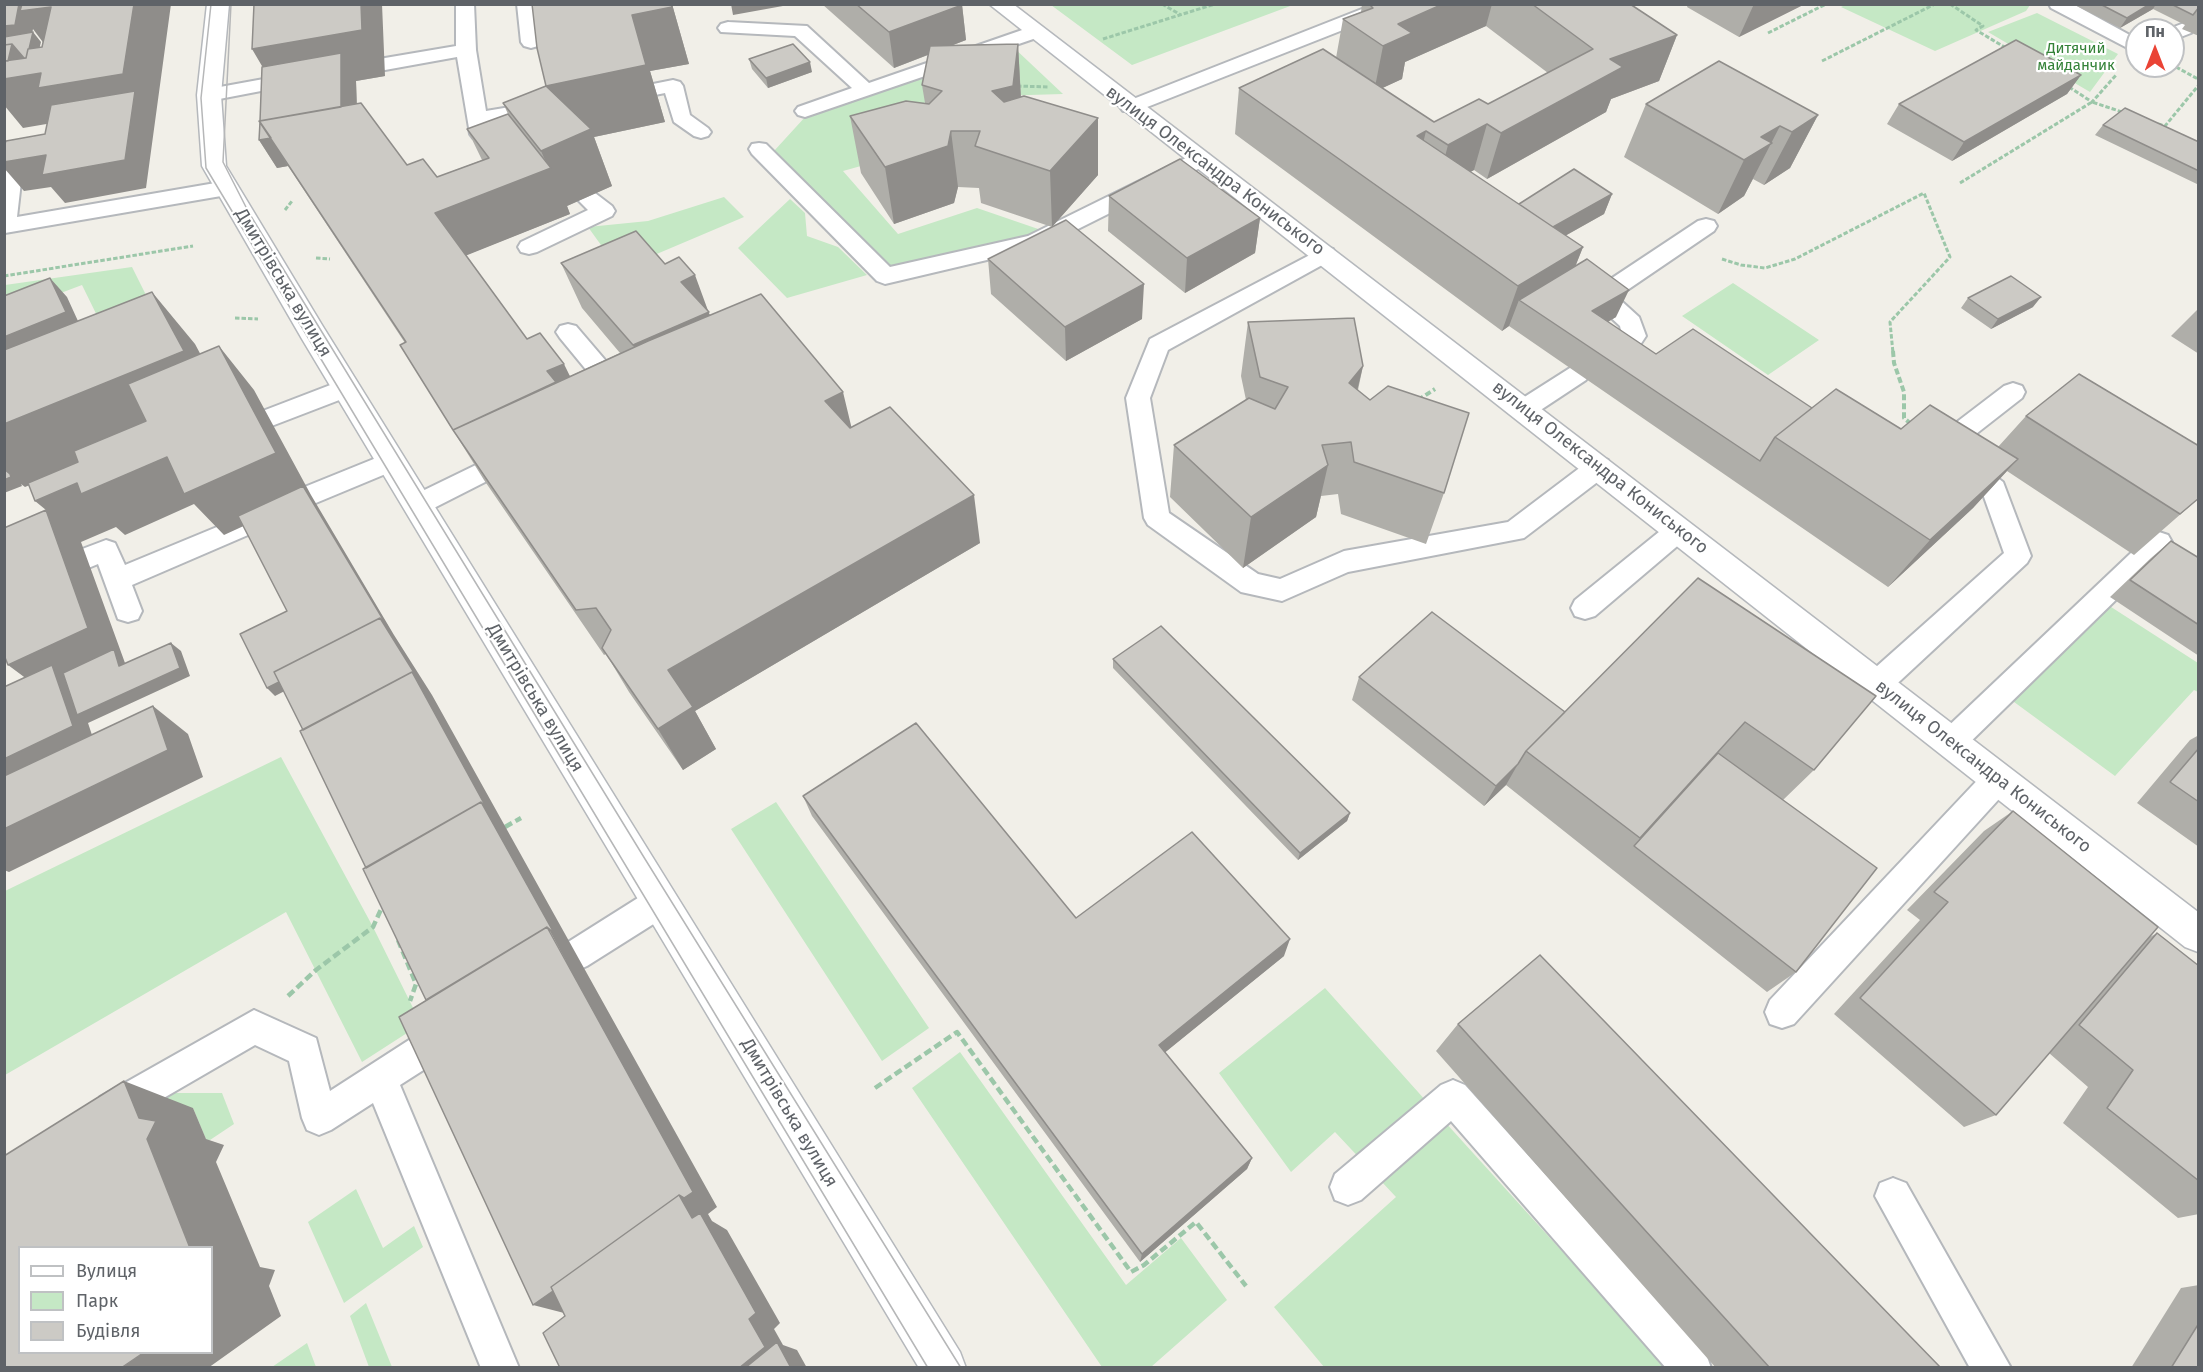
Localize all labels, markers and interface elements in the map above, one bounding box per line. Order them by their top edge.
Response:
north arrow [2125,18,2185,78]
text: Пн [2145,22,2165,41]
park label: Дитячий майданчик [2037,40,2115,75]
street label: вулиця Олександра Кониського [1101,82,1329,260]
street label: Дмитрівська вулиця [230,205,336,361]
street label: вулиця Олександра Кониського [1488,377,1712,559]
street label: Дмитрівська вулиця [482,620,588,776]
street label: вулиця Олександра Кониського [1871,676,2095,858]
street label: Дмитрівська вулиця [736,1035,842,1191]
legend [18,1246,213,1354]
text: Вулиця [76,1260,137,1282]
text: Парк [76,1290,118,1312]
text: Будівля [76,1320,140,1342]

